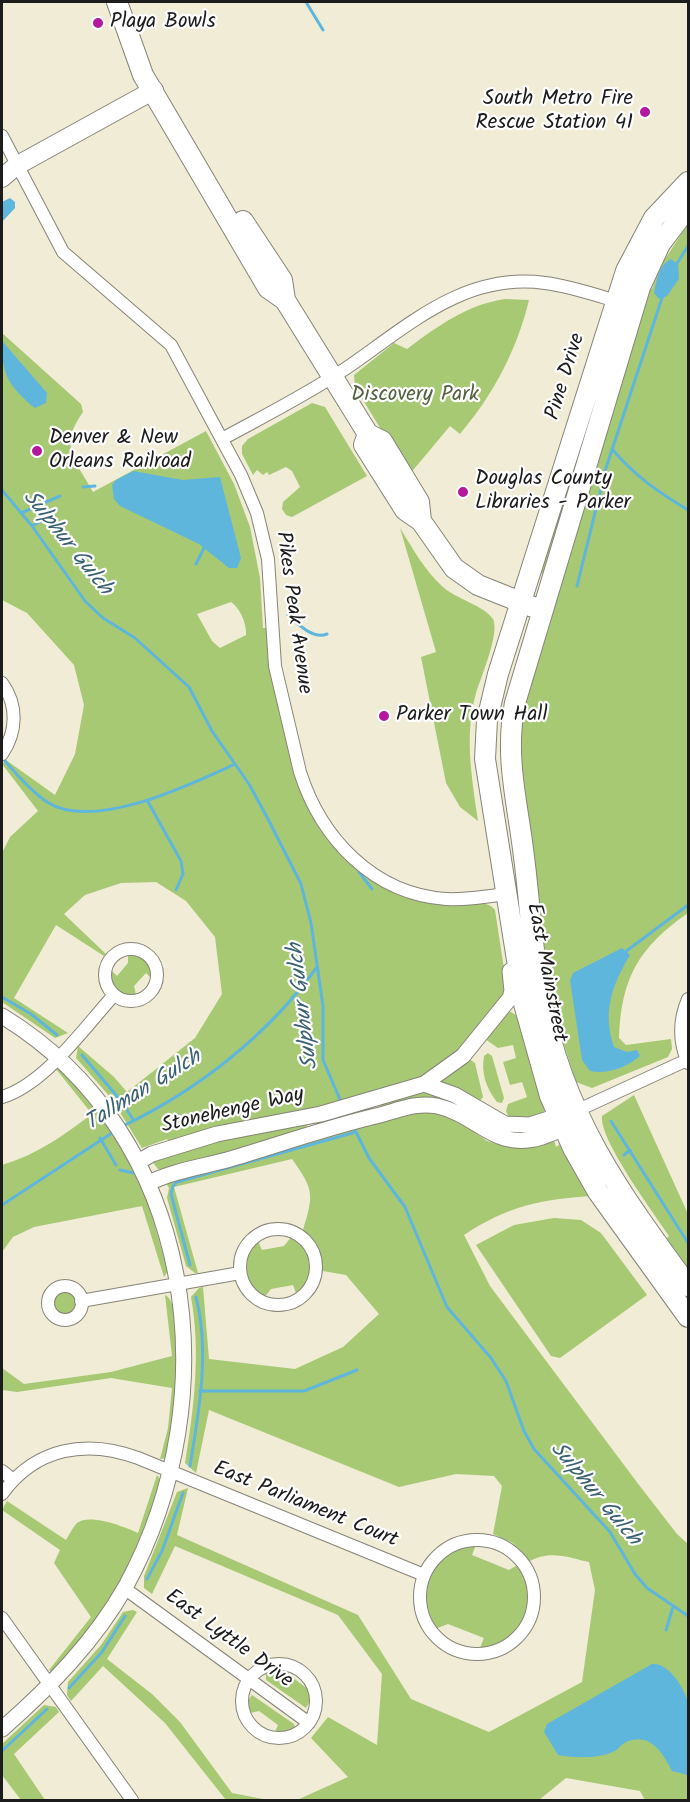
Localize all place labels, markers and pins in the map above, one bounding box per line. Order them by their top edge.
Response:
place label: Playa Bowls [110,10,216,36]
marker: Playa Bowls [91,16,105,30]
place label: South Metro Fire Rescue Station 41 [475,87,633,137]
marker: South Metro Fire Rescue Station 41 [638,105,652,119]
place label: Denver & New Orleans Railroad [49,426,191,476]
marker: Denver & New Orleans Railroad [30,444,44,458]
place label: Douglas County Libraries - Parker [475,467,631,517]
marker: Douglas County Libraries - Parker [456,485,470,499]
place label: Parker Town Hall [396,703,548,729]
marker: Parker Town Hall [377,709,391,723]

